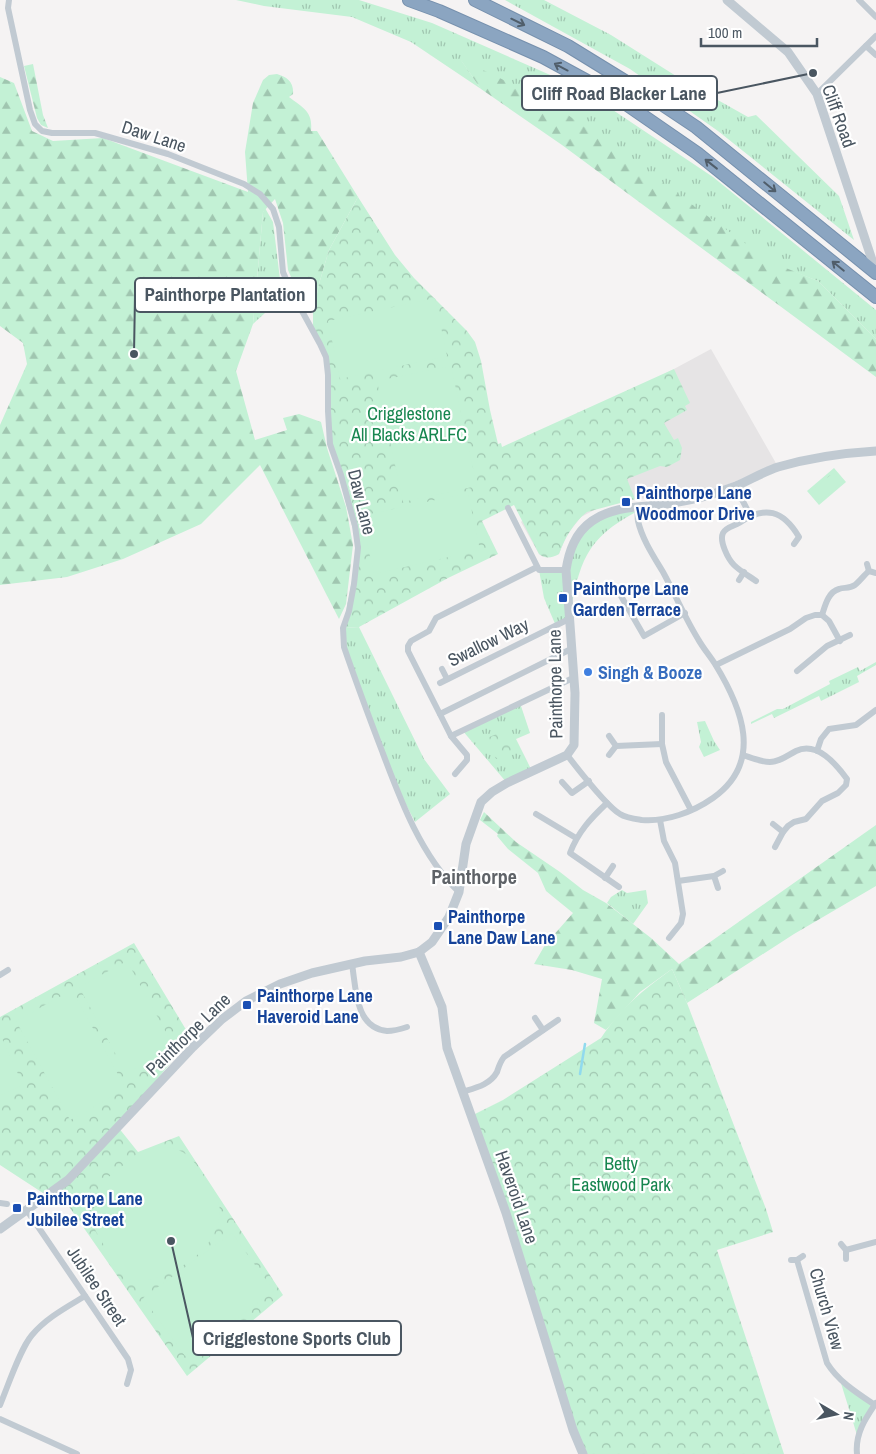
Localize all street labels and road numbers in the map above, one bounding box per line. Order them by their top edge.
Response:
street label: Cliff Road [816,81,862,151]
street label: Daw Lane [119,114,189,158]
street label: Daw Lane [342,467,382,537]
street label: Swallow Way [443,611,533,672]
street label: Painthorpe Lane [542,629,568,739]
street label: Painthorpe Lane [140,987,236,1081]
street label: Haveroid Lane [489,1147,545,1247]
street label: Jubilee Street [61,1241,133,1331]
street label: Church View [803,1265,851,1353]

